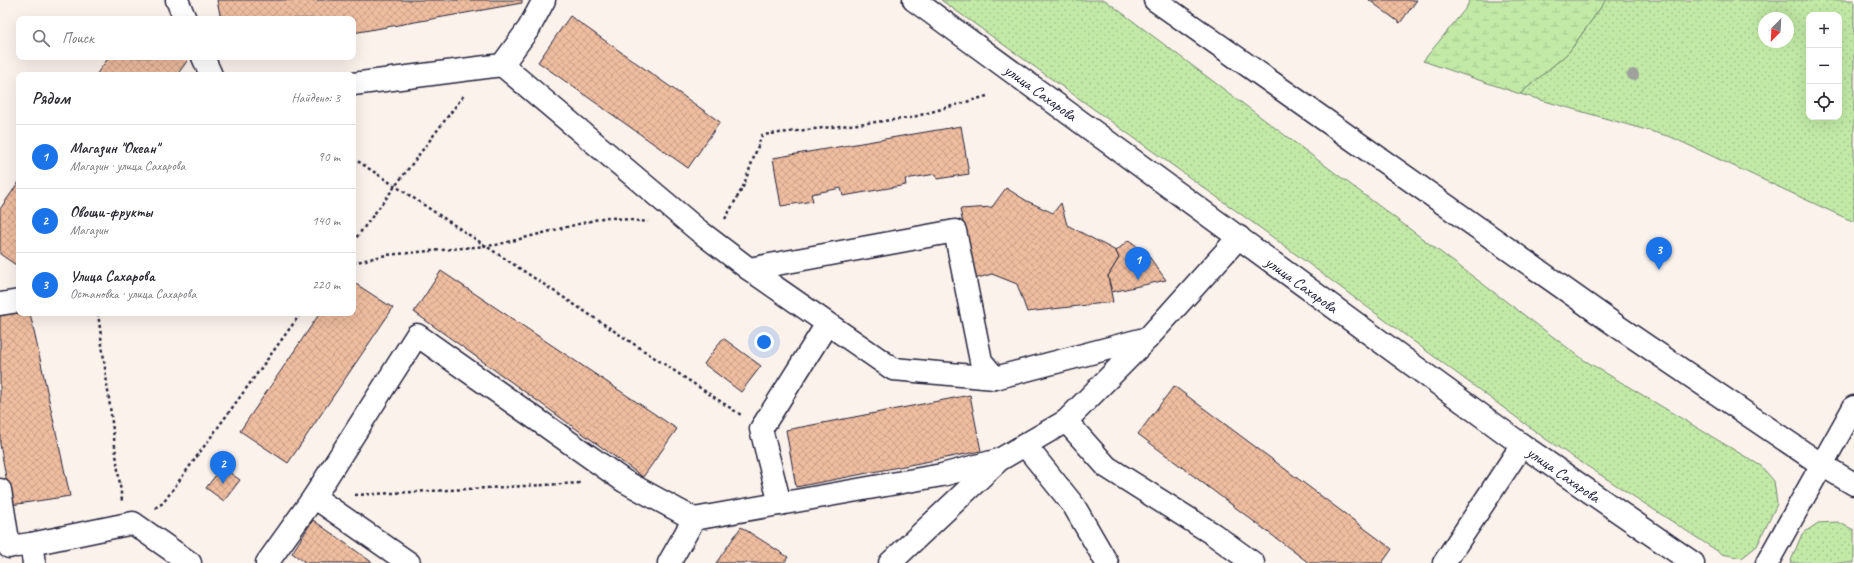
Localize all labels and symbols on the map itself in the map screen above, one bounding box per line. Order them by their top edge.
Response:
north arrow [1758,12,1794,48]
street label: улица Сахарова [1000,59,1081,126]
pin: 3 [1646,237,1672,270]
pin: 1 [1125,247,1151,280]
street label: улица Сахарова [1261,251,1342,318]
your location [754,332,774,352]
street label: улица Сахарова [1522,442,1605,508]
pin: 2 [210,451,236,484]

